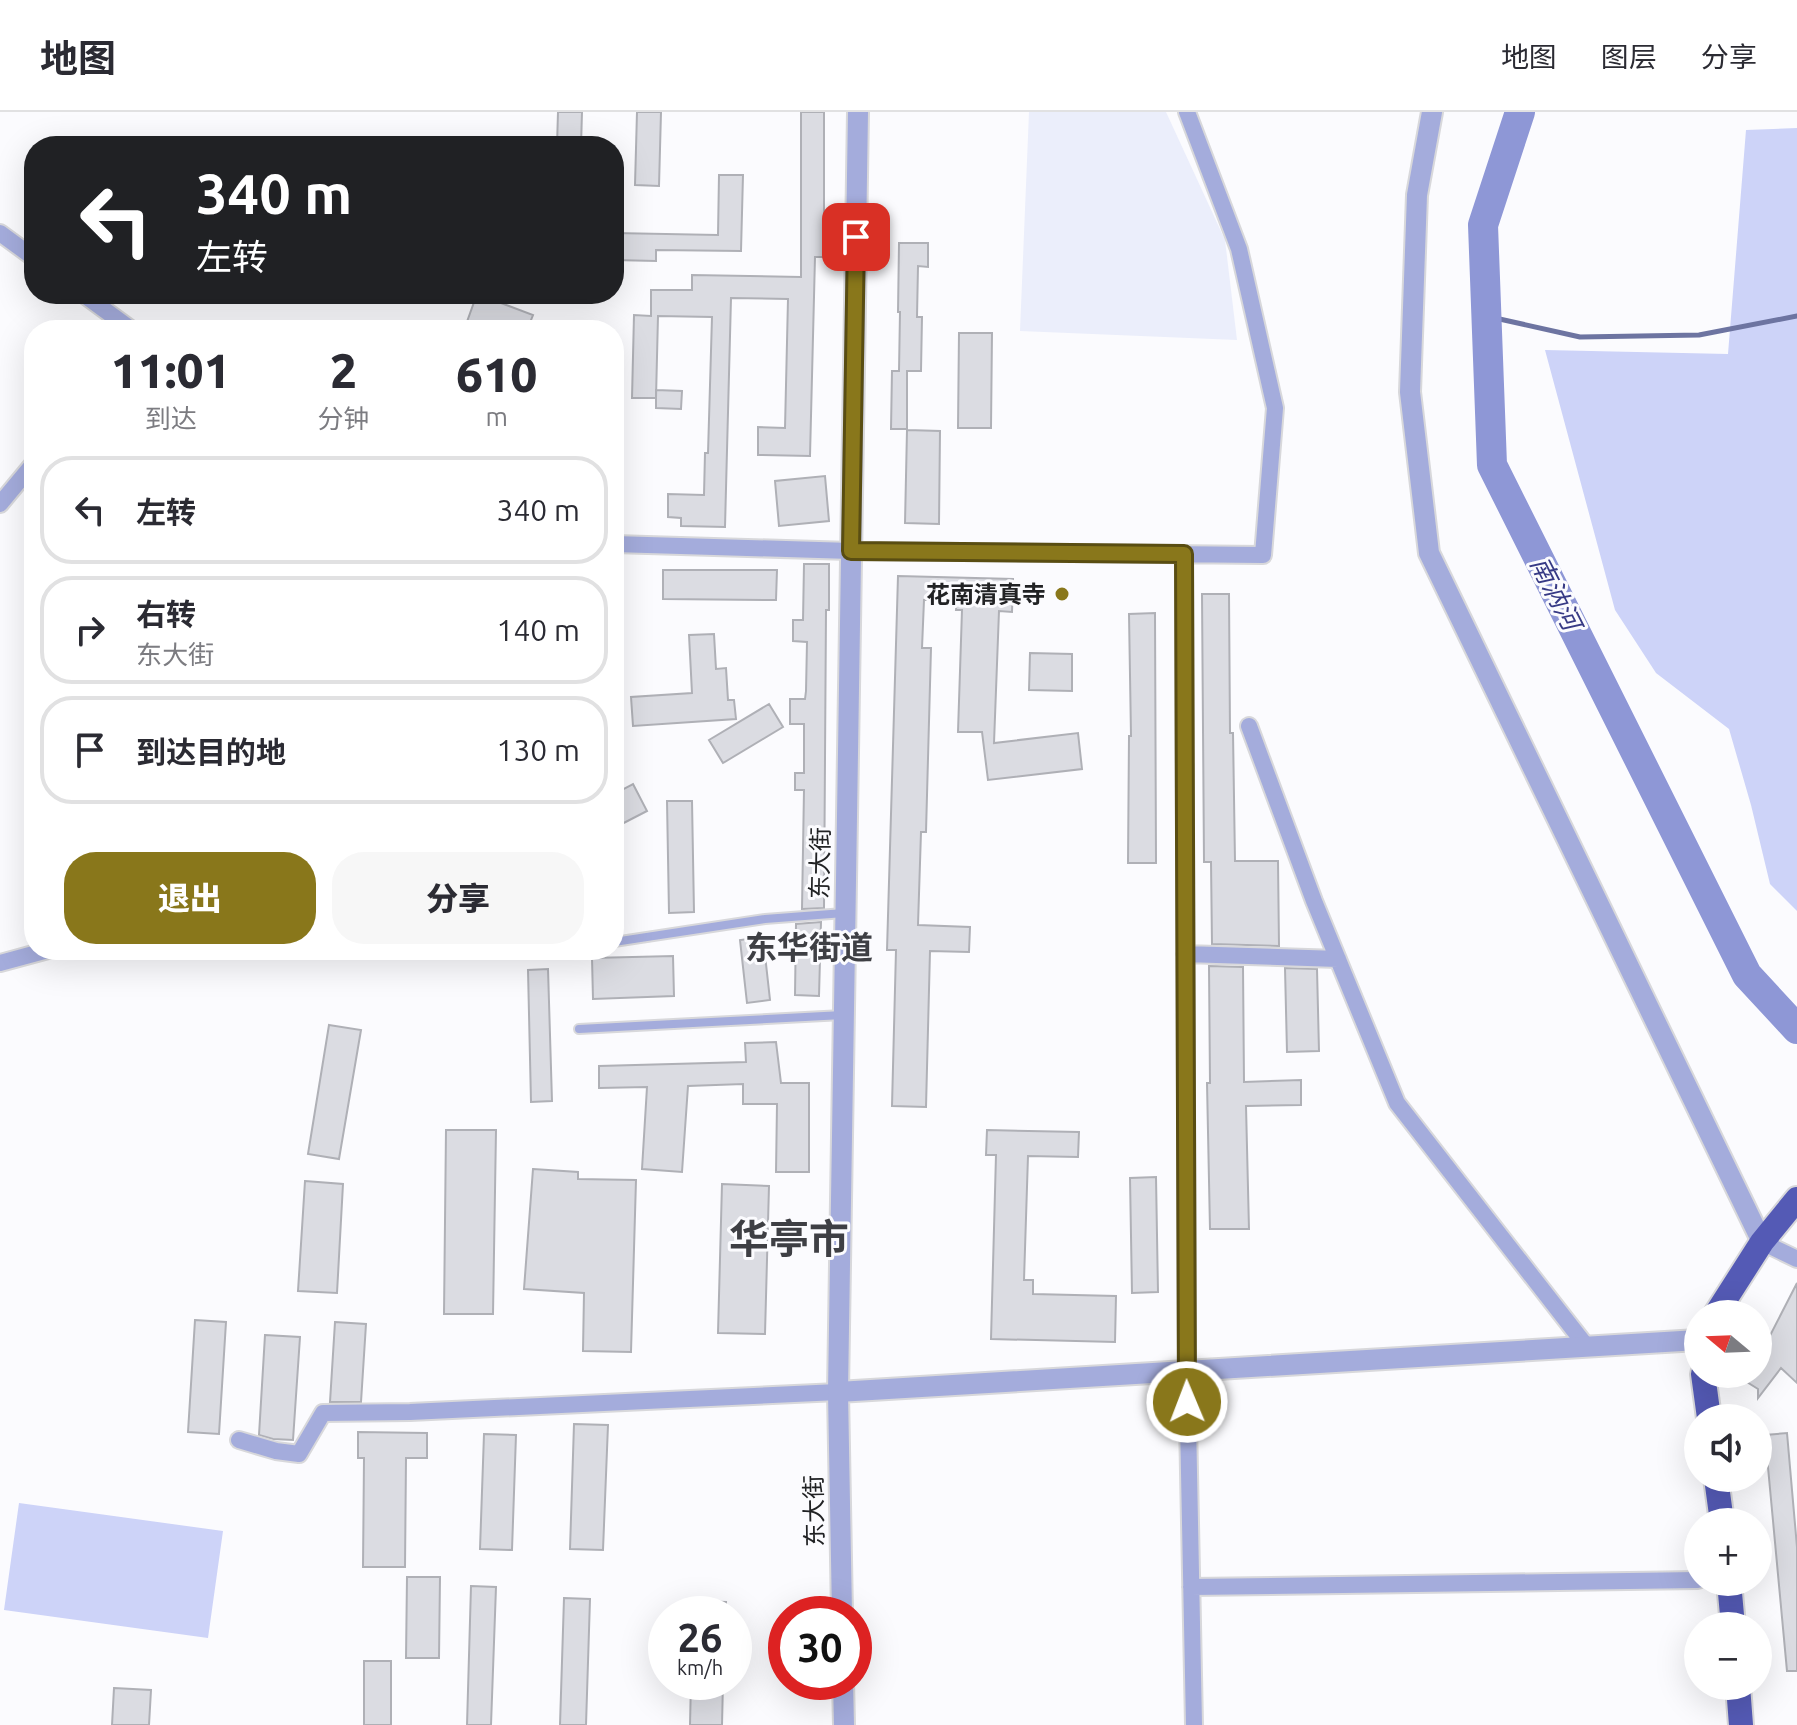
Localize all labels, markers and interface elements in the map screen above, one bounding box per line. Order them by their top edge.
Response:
text: 地图 [40,37,116,79]
text: 地图 [1501,41,1557,72]
text: 图层 [1601,41,1657,72]
text: 分享 [1701,41,1757,72]
text: 340 m [196,162,352,225]
icon: left [64,168,168,272]
pin [822,203,890,271]
icon: arrive [834,215,878,259]
text: 左转 [196,236,268,277]
text: 11:01 [111,343,231,397]
text: 2 [330,343,357,397]
text: 610 [456,347,537,401]
text: m [485,402,508,431]
text: 到达 [145,404,197,433]
text: 分钟 [317,404,369,433]
icon: left [68,488,112,532]
text: 340 m [496,493,580,527]
text: 左转 [136,495,196,529]
water label: 南汭河 [1525,552,1589,639]
place label: 花南清真寺 [926,581,1046,608]
marker: 花南清真寺 [1053,585,1071,603]
text: 右转 [136,597,196,631]
icon: right [68,608,112,652]
text: 140 m [496,613,580,647]
text: 东大街 [136,640,214,669]
icon: arrive [68,728,112,772]
text: 130 m [496,733,580,767]
text: 到达目的地 [136,735,286,769]
street label: 东大街 [806,827,834,899]
button: 退出 [64,852,316,944]
button: 分享 [332,852,584,944]
district label: 东华街道 [745,929,873,965]
district label: 华亭市 [729,1216,849,1261]
north arrow [1684,1300,1772,1388]
map controls [1684,1300,1772,1700]
position arrow [1145,1360,1229,1444]
button: sound [1684,1404,1772,1492]
street label: 东大街 [800,1475,828,1547]
button: + [1684,1508,1772,1596]
speed limit sign: 30 [768,1596,872,1700]
button: − [1684,1612,1772,1700]
text: 26 [677,1615,723,1660]
text: km/h [677,1656,723,1679]

